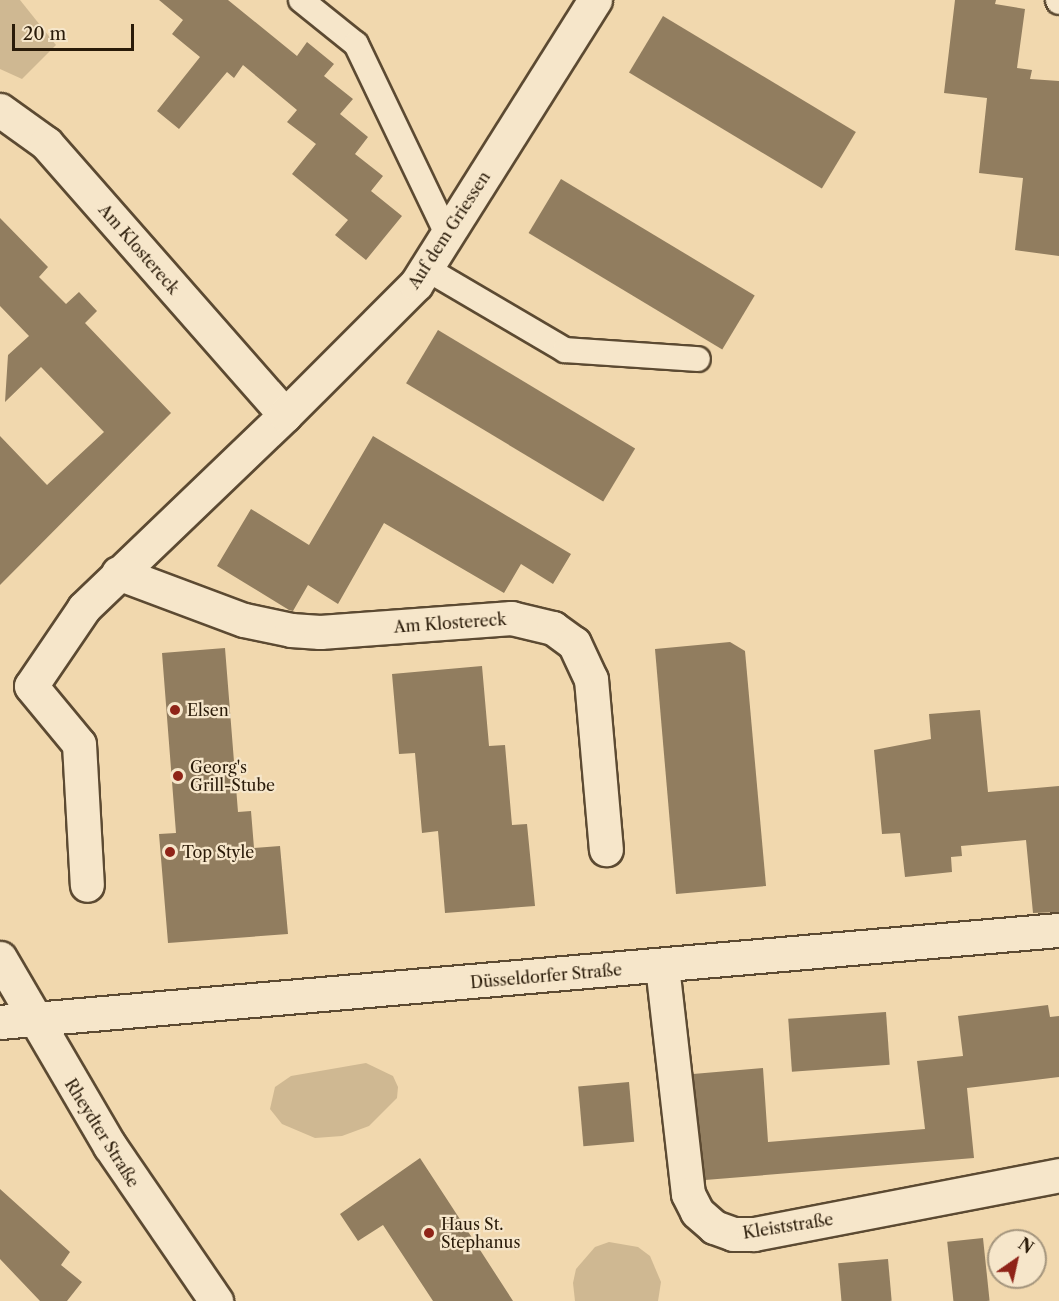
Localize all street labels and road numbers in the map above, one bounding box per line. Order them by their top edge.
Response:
street label: Auf dem Griessen [404,168,494,292]
street label: Am Klostereck [95,200,183,298]
street label: Am Klostereck [393,609,507,637]
street label: Düsseldorfer Straße [469,960,623,992]
street label: Rheydter Straße [61,1075,143,1191]
street label: Kleiststraße [741,1209,835,1243]

